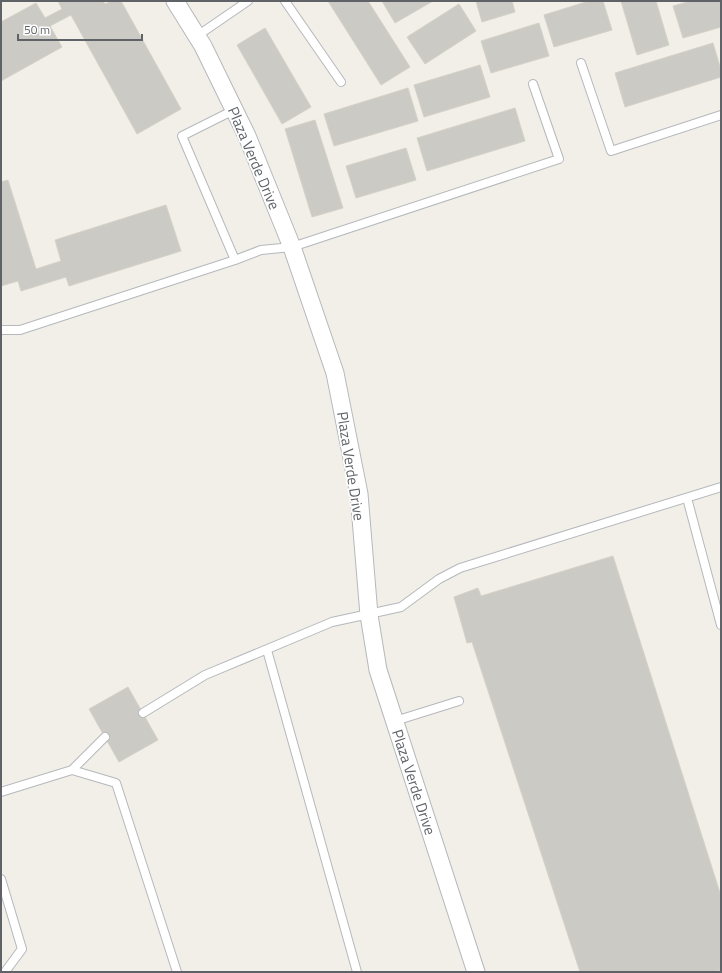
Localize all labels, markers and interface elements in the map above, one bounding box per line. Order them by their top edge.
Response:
scale bar [18,16,142,42]
text: 50 m [24,20,50,39]
street label: Plaza Verde Drive [222,103,286,213]
street label: Plaza Verde Drive [331,410,371,522]
street label: Plaza Verde Drive [386,726,442,838]

